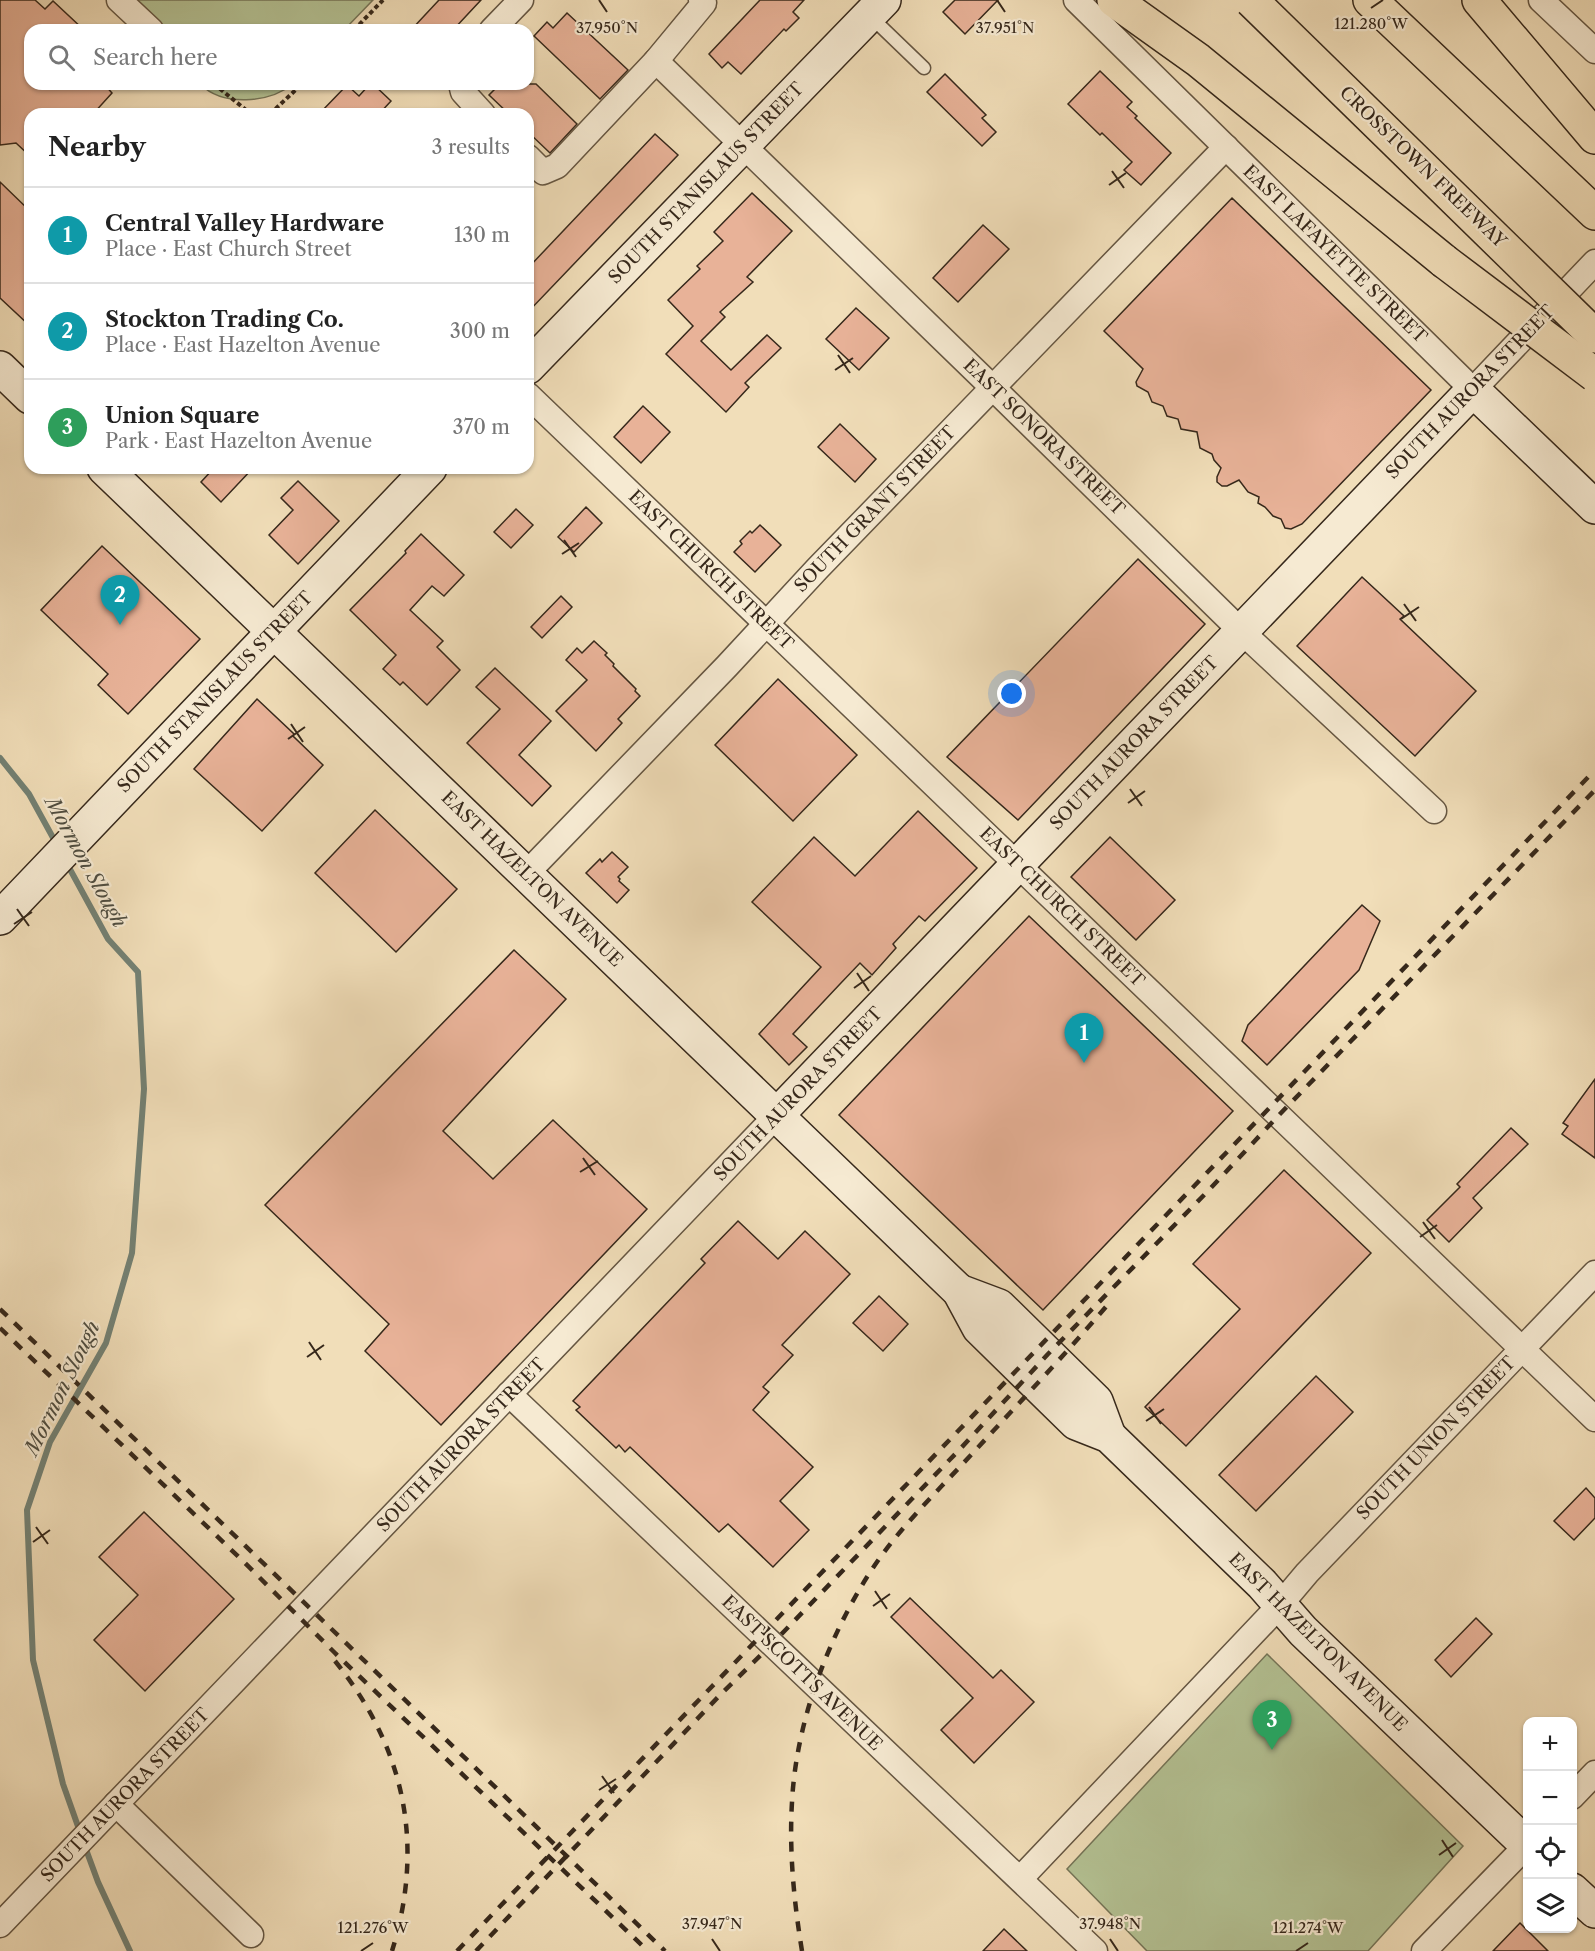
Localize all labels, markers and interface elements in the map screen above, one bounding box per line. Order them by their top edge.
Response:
text: 121.280°W [1334,14,1408,33]
text: 37.950°N [576,18,638,37]
text: 37.951°N [976,18,1034,37]
search box [24,24,534,90]
icon: search [45,41,78,74]
text: Search here [93,44,218,71]
street label: SOUTH STANISLAUS STREET [604,77,809,288]
street label: CROSSTOWN FREEWAY [1335,82,1512,253]
text: Nearby [48,131,146,163]
text: 3 results [432,135,510,159]
street label: EAST LAFAYETTE STREET [1238,160,1432,348]
text: Central Valley Hardware [105,210,384,237]
text: 1 [63,223,72,247]
text: 130 m [454,223,510,247]
text: Place · East Church Street [105,237,351,261]
street label: SOUTH AURORA STREET [1381,300,1559,483]
text: Stockton Trading Co. [105,306,344,333]
text: 2 [62,319,73,343]
text: 300 m [450,319,510,343]
text: Place · East Hazelton Avenue [105,333,380,357]
street label: EAST SONORA STREET [959,354,1130,520]
text: Union Square [105,402,259,429]
text: 3 [62,415,73,439]
text: 370 m [453,415,510,439]
street label: SOUTH GRANT STREET [790,421,961,597]
text: Park · East Hazelton Avenue [105,429,372,453]
street label: EAST CHURCH STREET [624,486,798,655]
pin: 2 [100,576,140,625]
street label: SOUTH STANISLAUS STREET [113,586,318,797]
street label: SOUTH AURORA STREET [1045,651,1223,834]
your location [997,679,1026,708]
street label: EAST HAZELTON AVENUE [437,787,627,971]
water label: Mormon Slough [39,791,132,932]
street label: EAST CHURCH STREET [975,823,1149,992]
street label: SOUTH AURORA STREET [709,1002,887,1185]
pin: 1 [1064,1014,1104,1063]
water label: Mormon Slough [18,1317,105,1461]
street label: SOUTH UNION STREET [1352,1351,1520,1524]
street label: SOUTH AURORA STREET [372,1353,550,1536]
street label: EAST HAZELTON AVENUE [1224,1548,1412,1736]
street label: EAST SCOTTS AVENUE [717,1591,887,1755]
pin: 3 [1252,1700,1292,1750]
street label: SOUTH AURORA STREET [36,1703,214,1886]
map controls [1523,1717,1577,1933]
button: + [1523,1717,1577,1771]
button: − [1523,1771,1577,1825]
button: locate [1523,1825,1577,1879]
button: layers [1523,1879,1577,1933]
text: 37.947°N [682,1914,742,1933]
text: 37.948°N [1079,1914,1141,1933]
text: 121.276°W [338,1918,409,1937]
text: 121.274°W [1273,1918,1344,1937]

